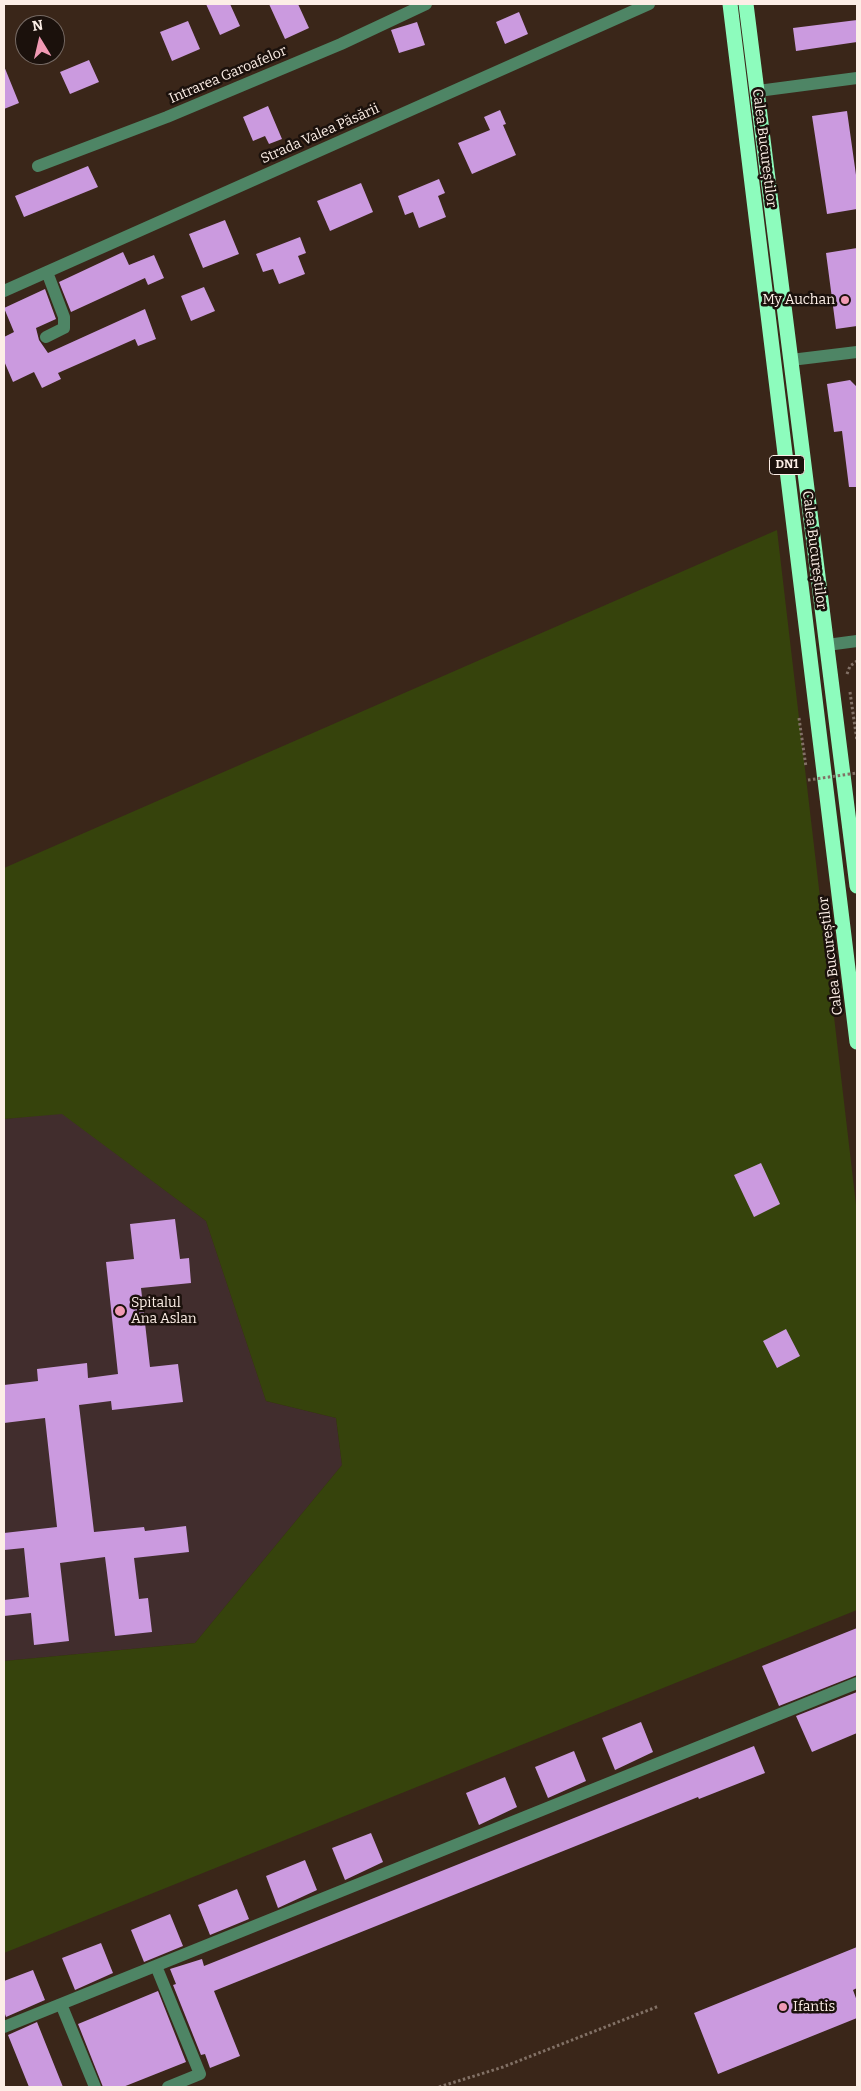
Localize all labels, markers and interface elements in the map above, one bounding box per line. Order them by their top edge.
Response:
north arrow [15,15,65,65]
text: N [31,16,44,35]
street label: Intrarea Garoafelor [167,43,289,107]
street label: Calea Bucureștilor [748,88,780,208]
street label: Strada Valea Păsării [258,100,382,168]
place label: My Auchan [762,292,835,308]
marker: My Auchan [839,294,851,306]
road number: DN1 [770,456,804,474]
street label: Calea Bucureștilor [798,490,830,610]
street label: Calea Bucureștilor [815,896,847,1016]
place label: Spitalul Ana Aslan [131,1295,197,1328]
marker: Spitalul Ana Aslan [113,1304,127,1318]
place label: Ifantis [793,1999,835,2015]
marker: Ifantis [777,2001,789,2013]

